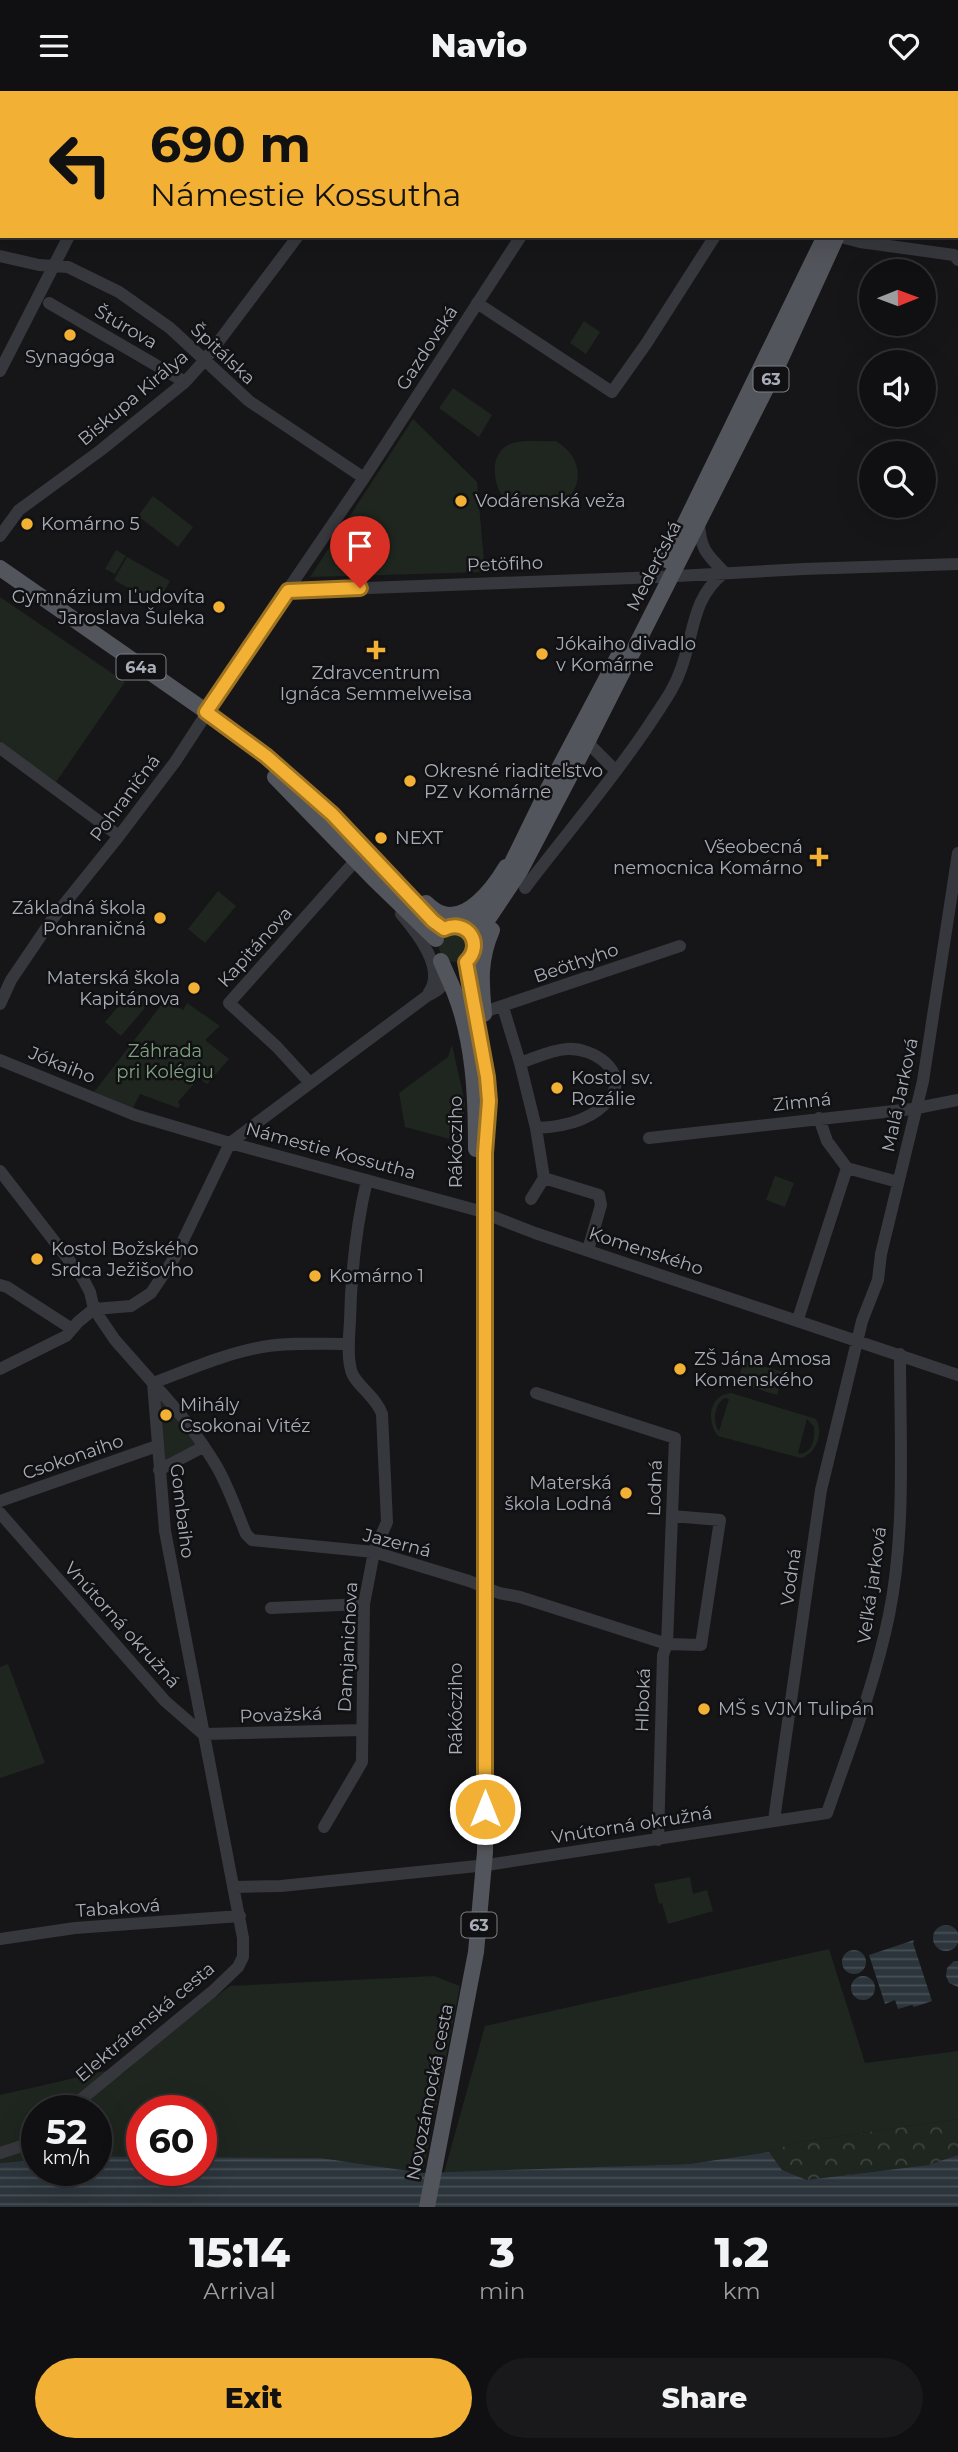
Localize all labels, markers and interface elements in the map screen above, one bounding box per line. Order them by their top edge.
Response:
text: Navio [431,26,527,65]
icon: menu [35,27,73,65]
icon: heart [885,27,923,65]
text: 690 m [150,115,311,174]
icon: left [35,119,126,210]
text: Námestie Kossutha [150,175,461,214]
north arrow [859,259,936,336]
map controls [859,259,936,518]
street label: Štúrova [91,300,161,354]
street label: Gazdovská [392,302,462,394]
street label: Špitálska [186,319,260,389]
marker: Synagóga [62,327,78,343]
place label: Synagóga [25,346,115,368]
street label: Biskupa Királya [73,346,193,450]
button: sound [859,350,936,427]
road number: 63 [754,367,788,391]
button: search [859,441,936,518]
place label: Vodárenská veža [475,490,626,512]
marker: Vodárenská veža [453,493,469,509]
place label: Komárno 5 [41,513,140,535]
marker: Komárno 5 [19,516,35,532]
pin [330,516,390,588]
street label: Mederčská [622,517,686,615]
icon: arrive [341,527,379,565]
street label: Petöfiho [467,552,543,576]
place label: Gymnázium Ľudovíta Jaroslava Šuleka [12,586,205,629]
marker: Gymnázium Ľudovíta Jaroslava Šuleka [211,599,227,615]
place label: Jókaiho divadlo v Komárne [555,633,696,676]
marker: Zdravcentrum Ignáca Semmelweisa [366,640,386,660]
marker: Jókaiho divadlo v Komárne [534,646,550,662]
road number: 64a [116,655,166,680]
place label: Zdravcentrum Ignáca Semmelweisa [280,662,472,705]
street label: Pohraničná [85,750,165,846]
place label: Okresné riaditeľstvo PZ v Komárne [424,760,603,803]
marker: Okresné riaditeľstvo PZ v Komárne [402,773,418,789]
place label: NEXT [395,827,444,849]
marker: NEXT [373,830,389,846]
place label: Všeobecná nemocnica Komárno [613,836,803,879]
marker: Všeobecná nemocnica Komárno [809,847,829,867]
place label: Základná škola Pohraničná [12,897,146,940]
street label: Kapitánova [213,902,297,992]
marker: Základná škola Pohraničná [152,910,168,926]
street label: Beöthyho [531,938,621,988]
place label: Materská škola Kapitánova [47,967,180,1010]
marker: Materská škola Kapitánova [186,980,202,996]
street label: Malá Jarková [877,1036,923,1154]
park label: Záhrada pri Kolégiu [116,1040,214,1083]
street label: Jókaiho [25,1041,98,1088]
place label: Kostol sv. Rozálie [571,1067,653,1110]
marker: Kostol sv. Rozálie [549,1080,565,1096]
street label: Zimná [772,1088,832,1116]
street label: Rákócziho [445,1096,467,1188]
street label: Námestie Kossutha [244,1118,418,1184]
street label: Komenského [586,1222,706,1280]
place label: Kostol Božského Srdca Ježišovho [51,1238,199,1281]
marker: Kostol Božského Srdca Ježišovho [29,1251,45,1267]
place label: Komárno 1 [329,1265,424,1287]
marker: Komárno 1 [307,1268,323,1284]
place label: ZŠ Jána Amosa Komenského [694,1348,831,1391]
marker: ZŠ Jána Amosa Komenského [672,1361,688,1377]
place label: Mihály Csokonai Vitéz [180,1394,310,1437]
marker: Mihály Csokonai Vitéz [158,1407,174,1423]
street label: Csokonaiho [20,1429,126,1485]
street label: Lodná [643,1459,667,1517]
street label: Gombaiho [165,1462,199,1560]
place label: Materská škola Lodná [505,1472,612,1515]
marker: Materská škola Lodná [618,1485,634,1501]
street label: Jazerná [360,1524,433,1562]
street label: Veľká jarková [853,1525,891,1645]
street label: Vodná [776,1547,806,1607]
street label: Vnútorná okružná [60,1557,184,1693]
street label: Damjanichova [334,1581,362,1713]
street label: Rákócziho [445,1663,467,1755]
street label: Hlboká [631,1668,655,1732]
place label: MŠ s VJM Tulipán [718,1698,875,1720]
marker: MŠ s VJM Tulipán [696,1701,712,1717]
street label: Považská [239,1703,323,1727]
position arrow [448,1772,522,1846]
street label: Vnútorná okružná [550,1801,714,1849]
street label: Tabaková [75,1894,161,1922]
road number: 63 [462,1913,496,1937]
street label: Elektrárenská cesta [71,1957,219,2087]
street label: Novozámocká cesta [402,2002,458,2182]
speed limit sign: 60 [126,2095,217,2186]
text: 52 [46,2110,87,2153]
text: km/h [42,2147,91,2169]
text: 15:14 [189,2226,290,2278]
text: 3 [490,2226,515,2278]
text: 1.2 [714,2226,769,2278]
text: Arrival [203,2277,276,2305]
text: min [479,2277,525,2305]
text: km [723,2277,761,2305]
button: Exit [35,2358,472,2438]
button: Share [486,2358,923,2438]

